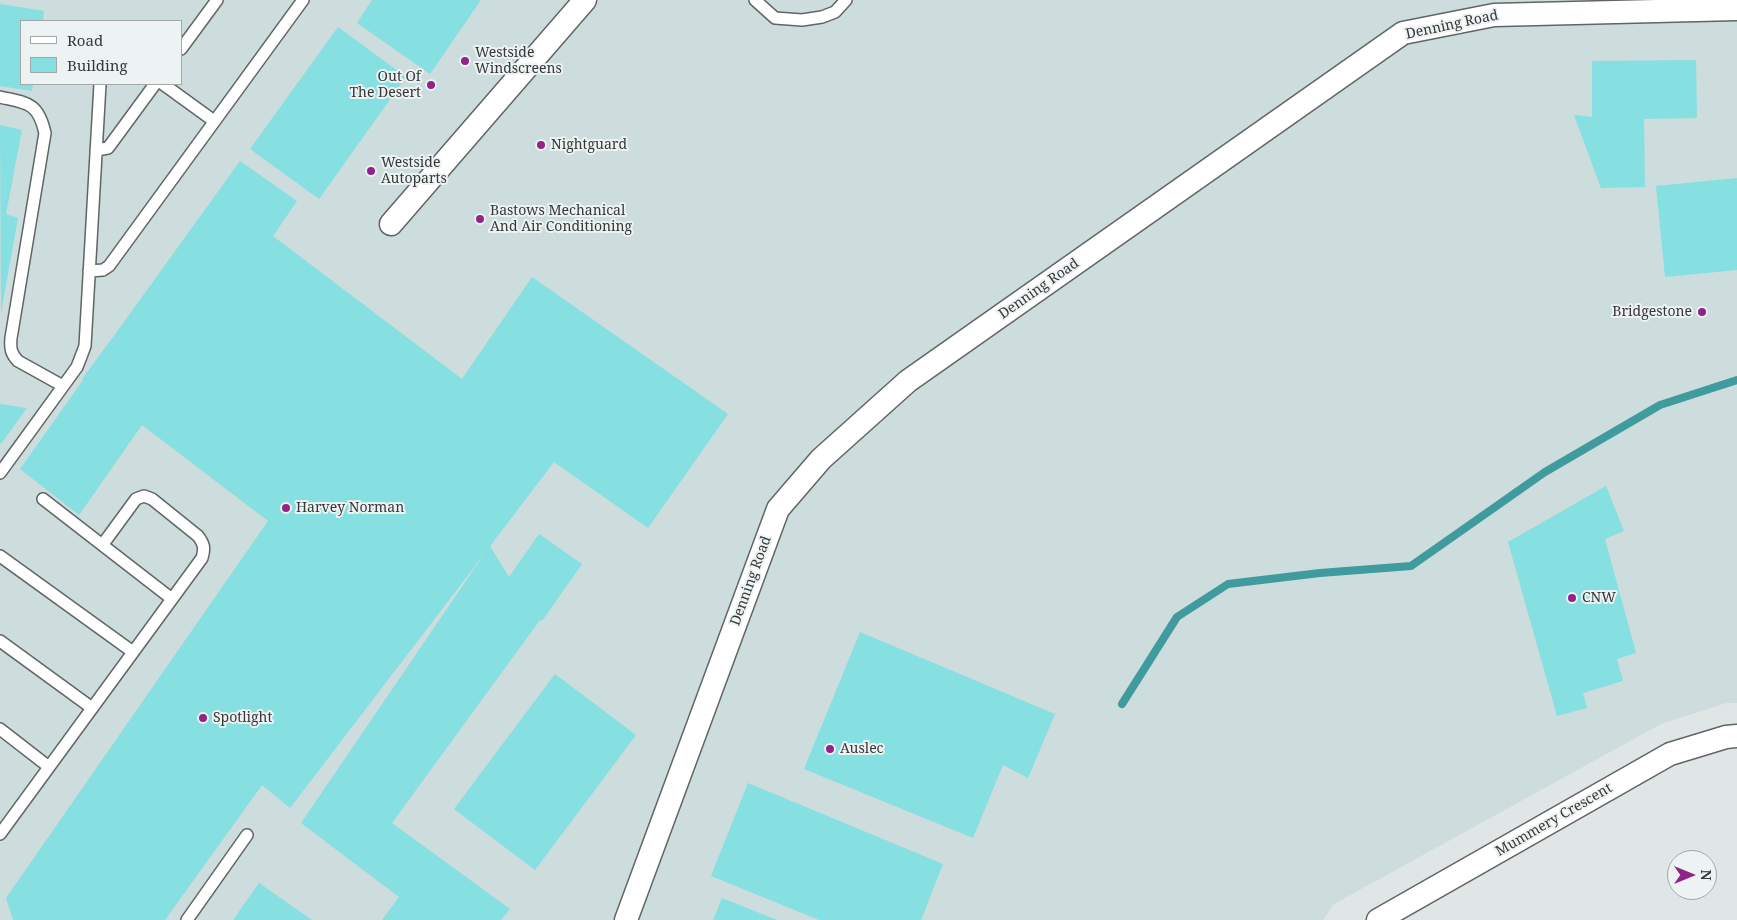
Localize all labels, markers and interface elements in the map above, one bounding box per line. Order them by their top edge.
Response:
street label: Denning Road [1404,7,1500,43]
legend [20,20,182,85]
text: Road [67,30,103,50]
place label: Westside Windscreens [475,45,562,78]
text: Building [67,55,128,75]
marker: Westside Windscreens [459,55,471,67]
place label: Out Of The Desert [349,69,421,102]
marker: Out Of The Desert [425,79,437,91]
place label: Nightguard [551,137,627,153]
marker: Nightguard [535,139,547,151]
place label: Westside Autoparts [381,155,447,188]
marker: Westside Autoparts [365,165,377,177]
place label: Bastows Mechanical And Air Conditioning [490,203,632,236]
marker: Bastows Mechanical And Air Conditioning [474,213,486,225]
street label: Denning Road [996,255,1082,323]
place label: Bridgestone [1612,304,1692,320]
marker: Bridgestone [1696,306,1708,318]
place label: Harvey Norman [296,500,404,516]
marker: Harvey Norman [280,502,292,514]
street label: Denning Road [727,534,775,628]
place label: CNW [1582,590,1616,606]
marker: CNW [1566,592,1578,604]
place label: Spotlight [213,710,272,726]
marker: Spotlight [197,712,209,724]
place label: Auslec [840,741,884,757]
marker: Auslec [824,743,836,755]
street label: Mummery Crescent [1493,780,1615,860]
north arrow [1667,850,1717,900]
text: N [1697,869,1716,881]

